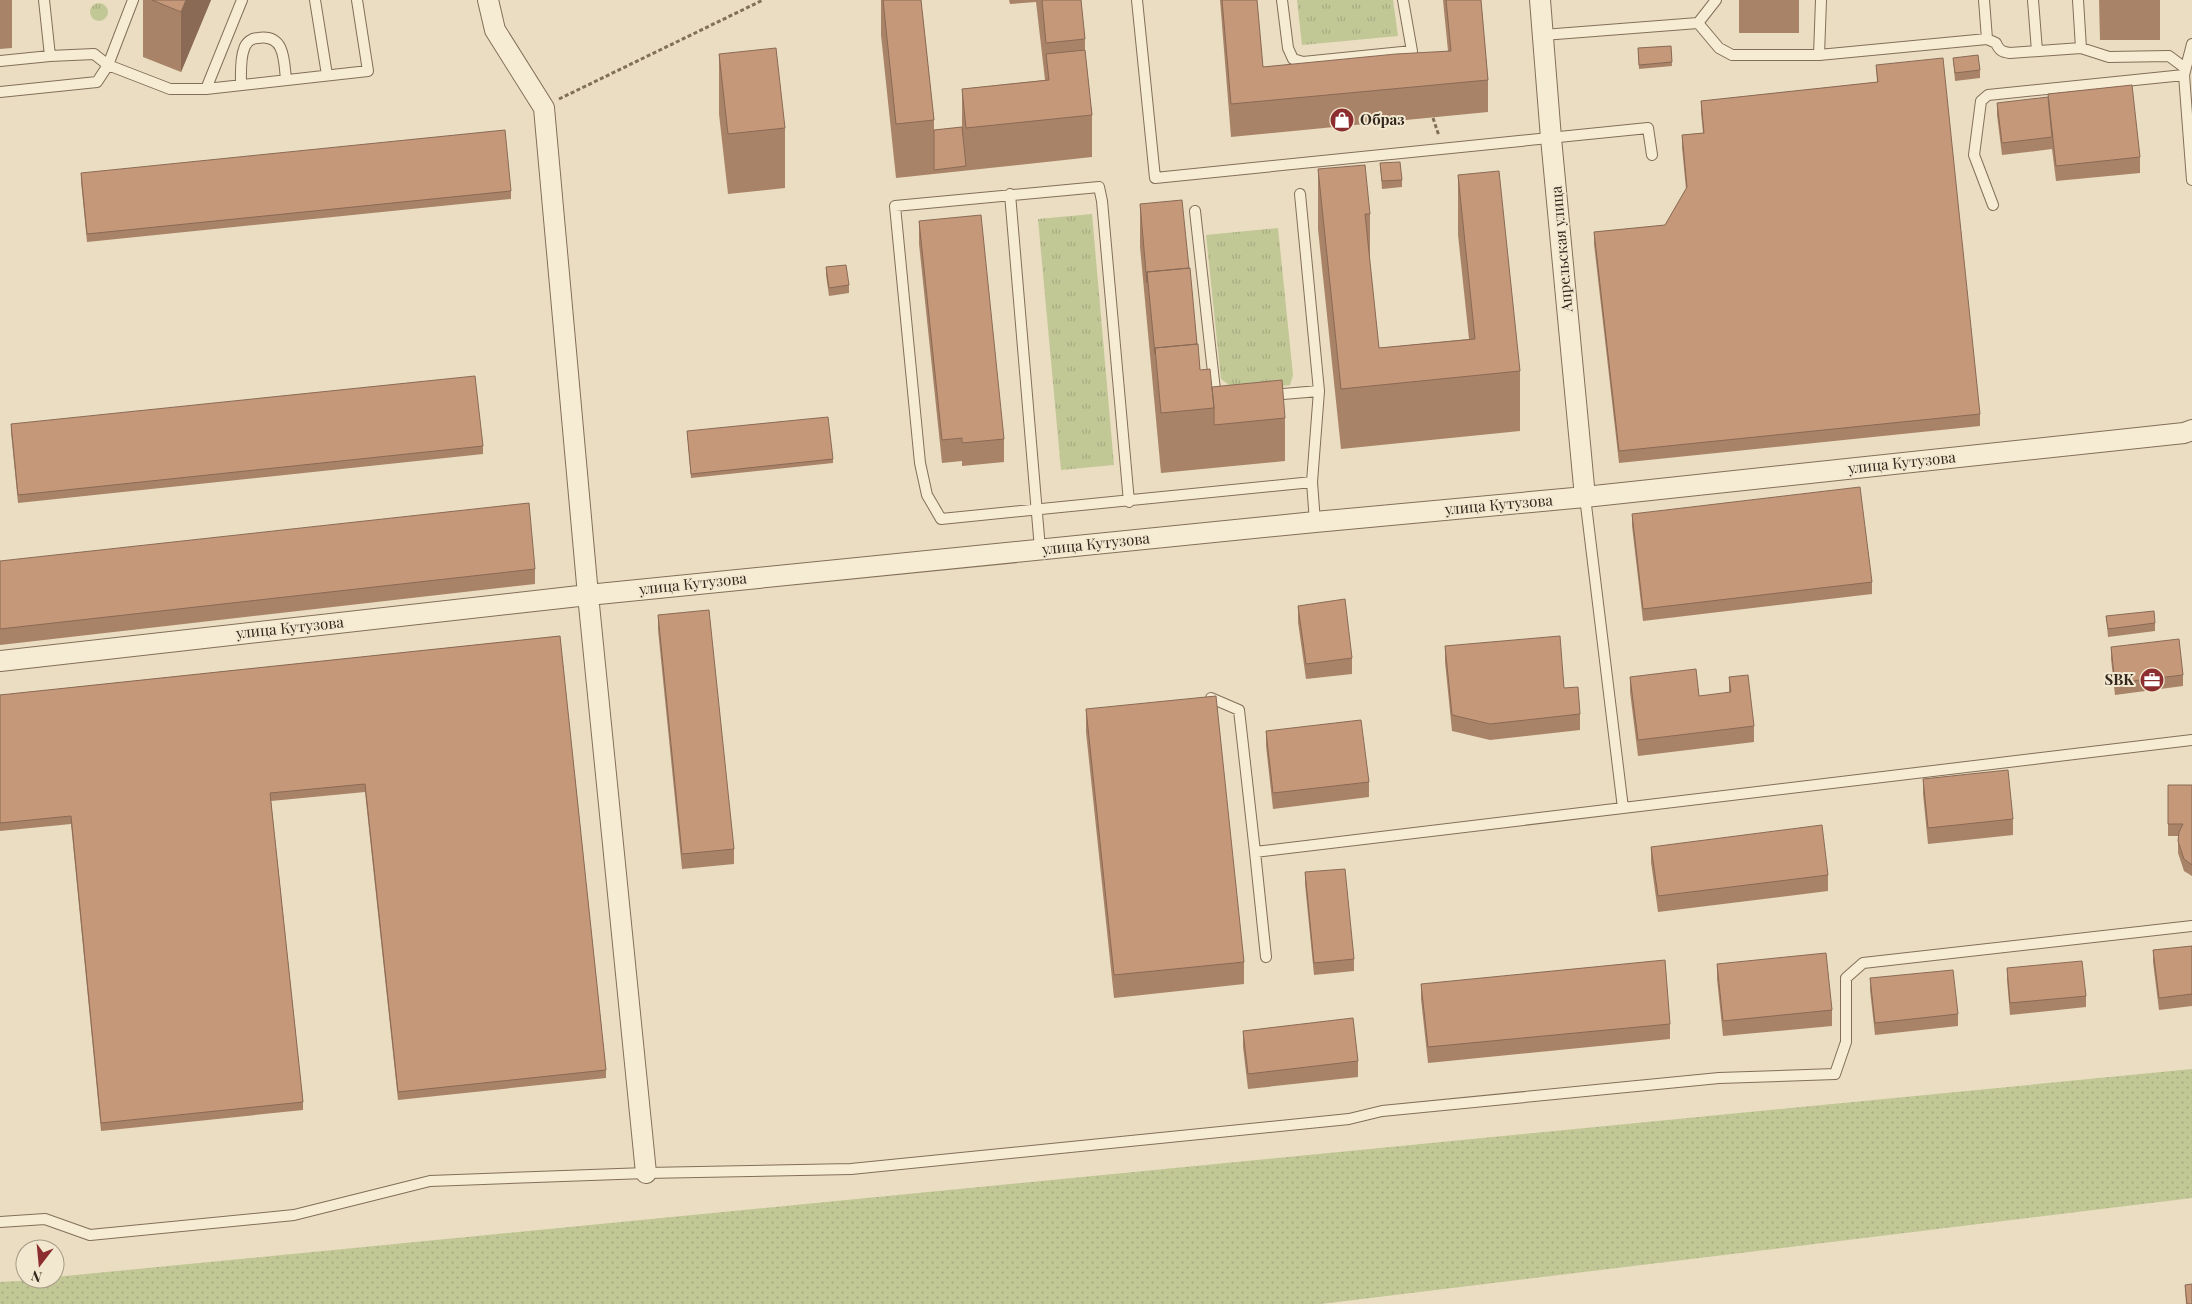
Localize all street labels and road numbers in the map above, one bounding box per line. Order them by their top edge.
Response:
street label: Апрельская улица [1545,185,1577,314]
street label: улица Кутузова [1846,446,1957,478]
street label: улица Кутузова [1443,489,1554,519]
street label: улица Кутузова [1040,527,1151,559]
street label: улица Кутузова [637,567,748,599]
street label: улица Кутузова [234,611,345,643]

